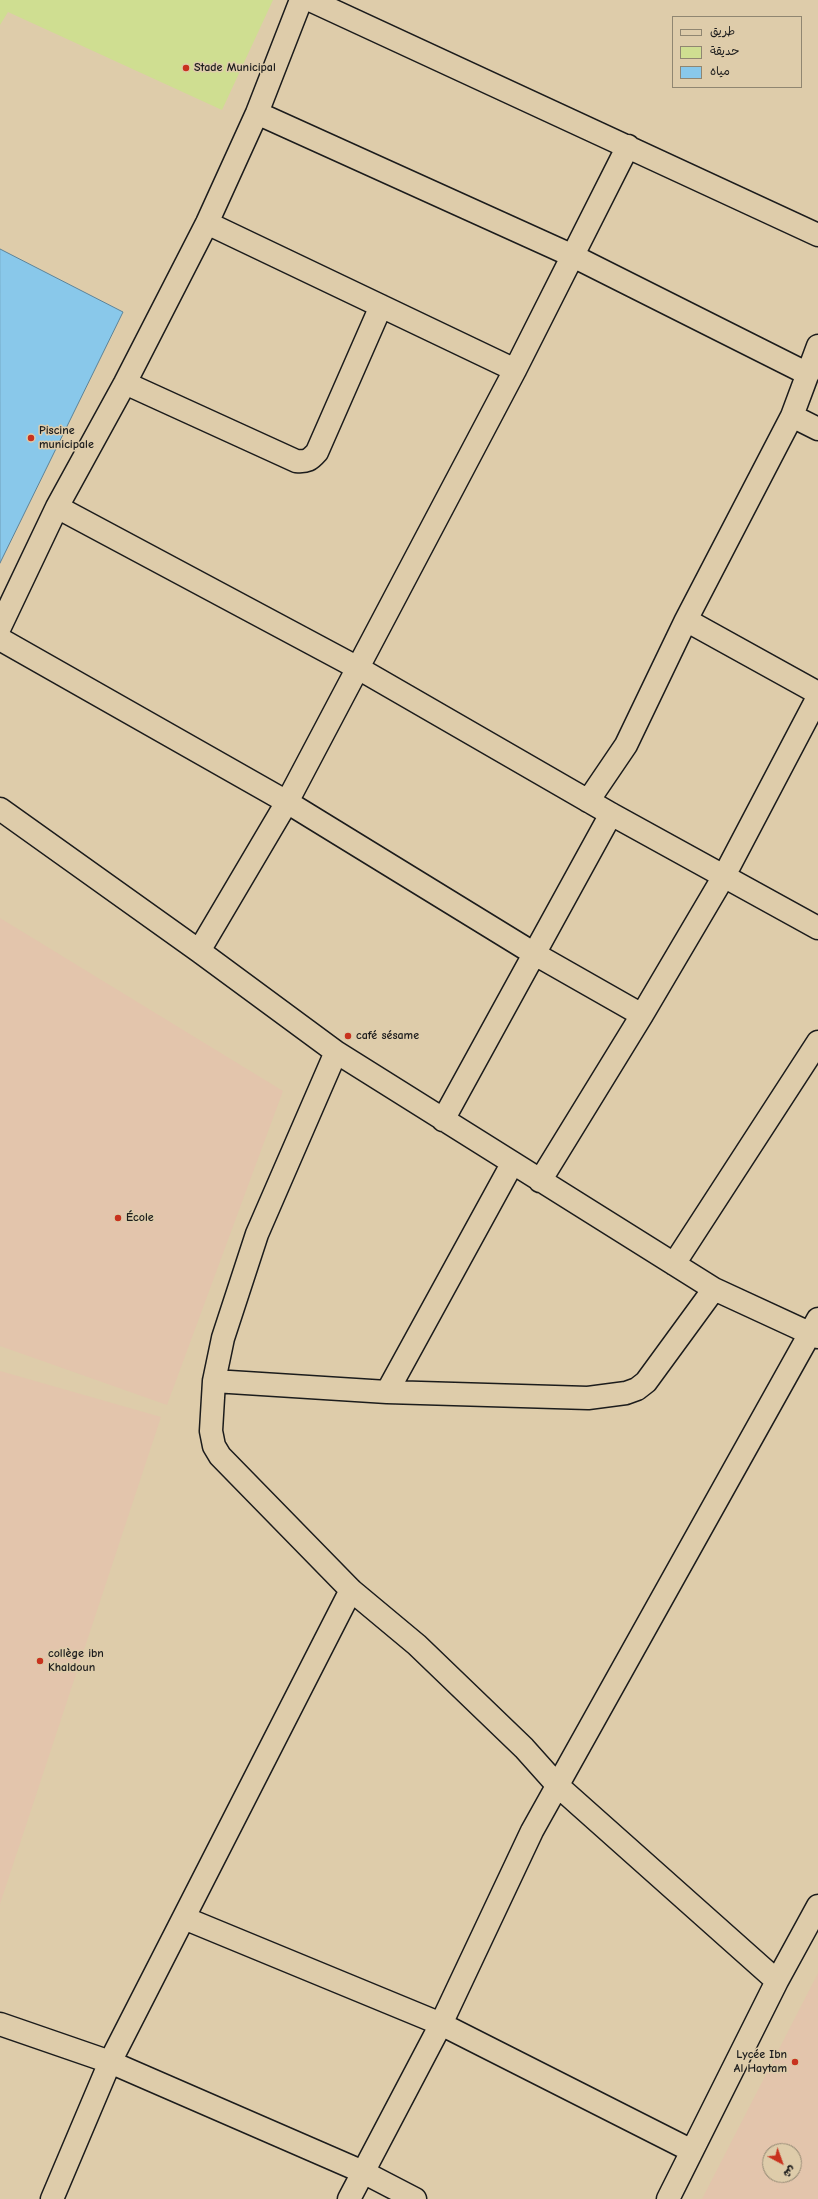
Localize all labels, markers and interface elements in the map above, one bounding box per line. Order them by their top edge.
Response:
legend [672,16,802,88]
text: طريق [710,24,735,38]
text: حديقة [710,44,739,58]
place label: Stade Municipal [194,61,276,75]
marker: Stade Municipal [181,63,191,73]
text: مياه [710,64,730,78]
place label: Piscine municipale [39,424,94,452]
marker: Piscine municipale [26,433,36,443]
place label: café sésame [356,1029,419,1043]
marker: café sésame [343,1031,353,1041]
place label: École [126,1211,154,1225]
marker: École [113,1213,123,1223]
place label: collège ibn Khaldoun [48,1647,104,1675]
marker: collège ibn Khaldoun [35,1656,45,1666]
place label: Lycée Ibn Al Haytam [734,2048,787,2076]
marker: Lycée Ibn Al Haytam [790,2057,800,2067]
north arrow [762,2143,802,2183]
text: ش [781,2163,798,2181]

